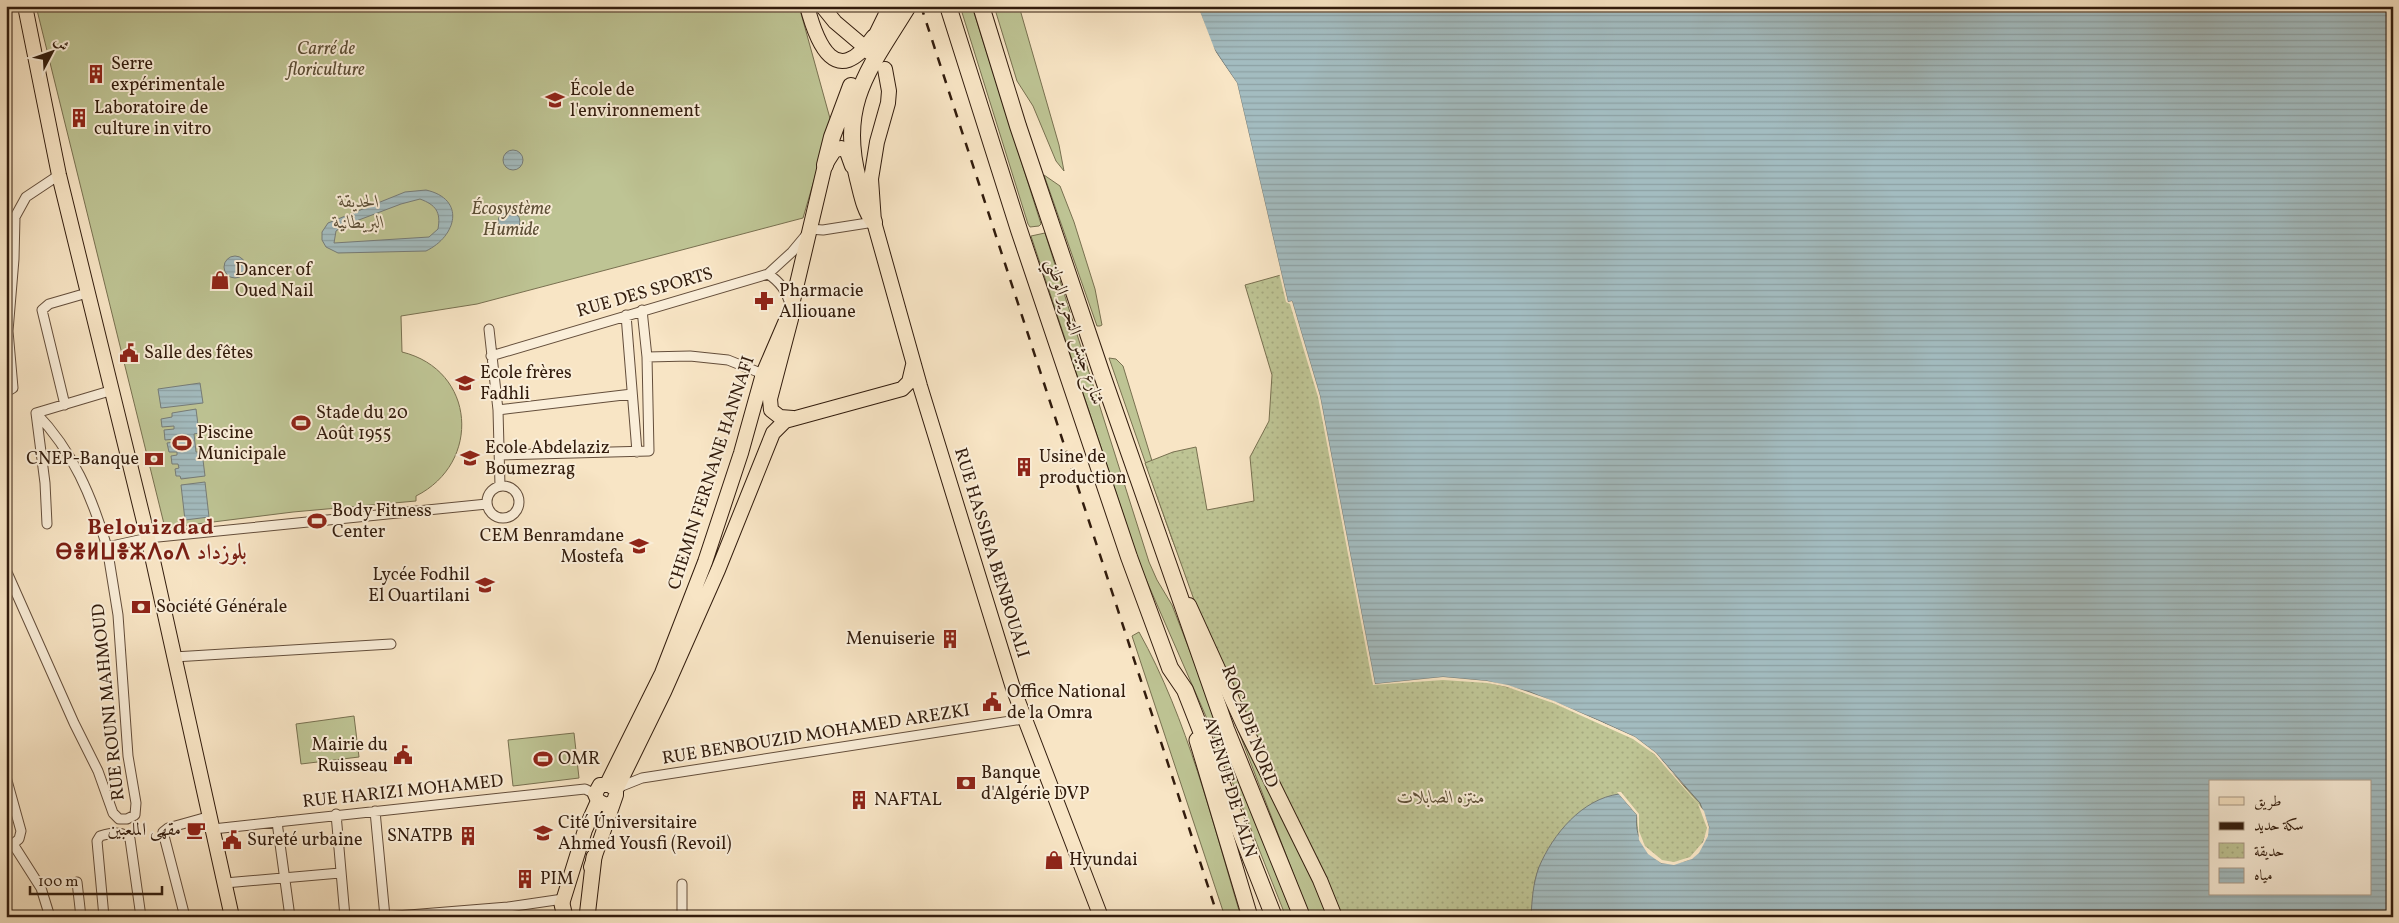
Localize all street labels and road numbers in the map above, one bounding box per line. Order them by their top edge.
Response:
street label: شارع جيش التحرير الوطني [1036,256,1109,409]
street label: RUE DES SPORTS [574,262,716,324]
street label: CHEMIN FERNANE HANNAFI [662,353,762,593]
street label: RUE HASSIBA BENBOUALI [947,445,1035,661]
street label: RUE ROUNI MAHMOUD [86,602,132,802]
street label: ROCADE NORD [1214,662,1284,792]
street label: RUE BENBOUZID MOHAMED AREZKI [660,698,972,772]
street label: AVENUE DE L'ALN [1196,713,1262,861]
street label: RUE HARIZI MOHAMED [301,769,505,815]

